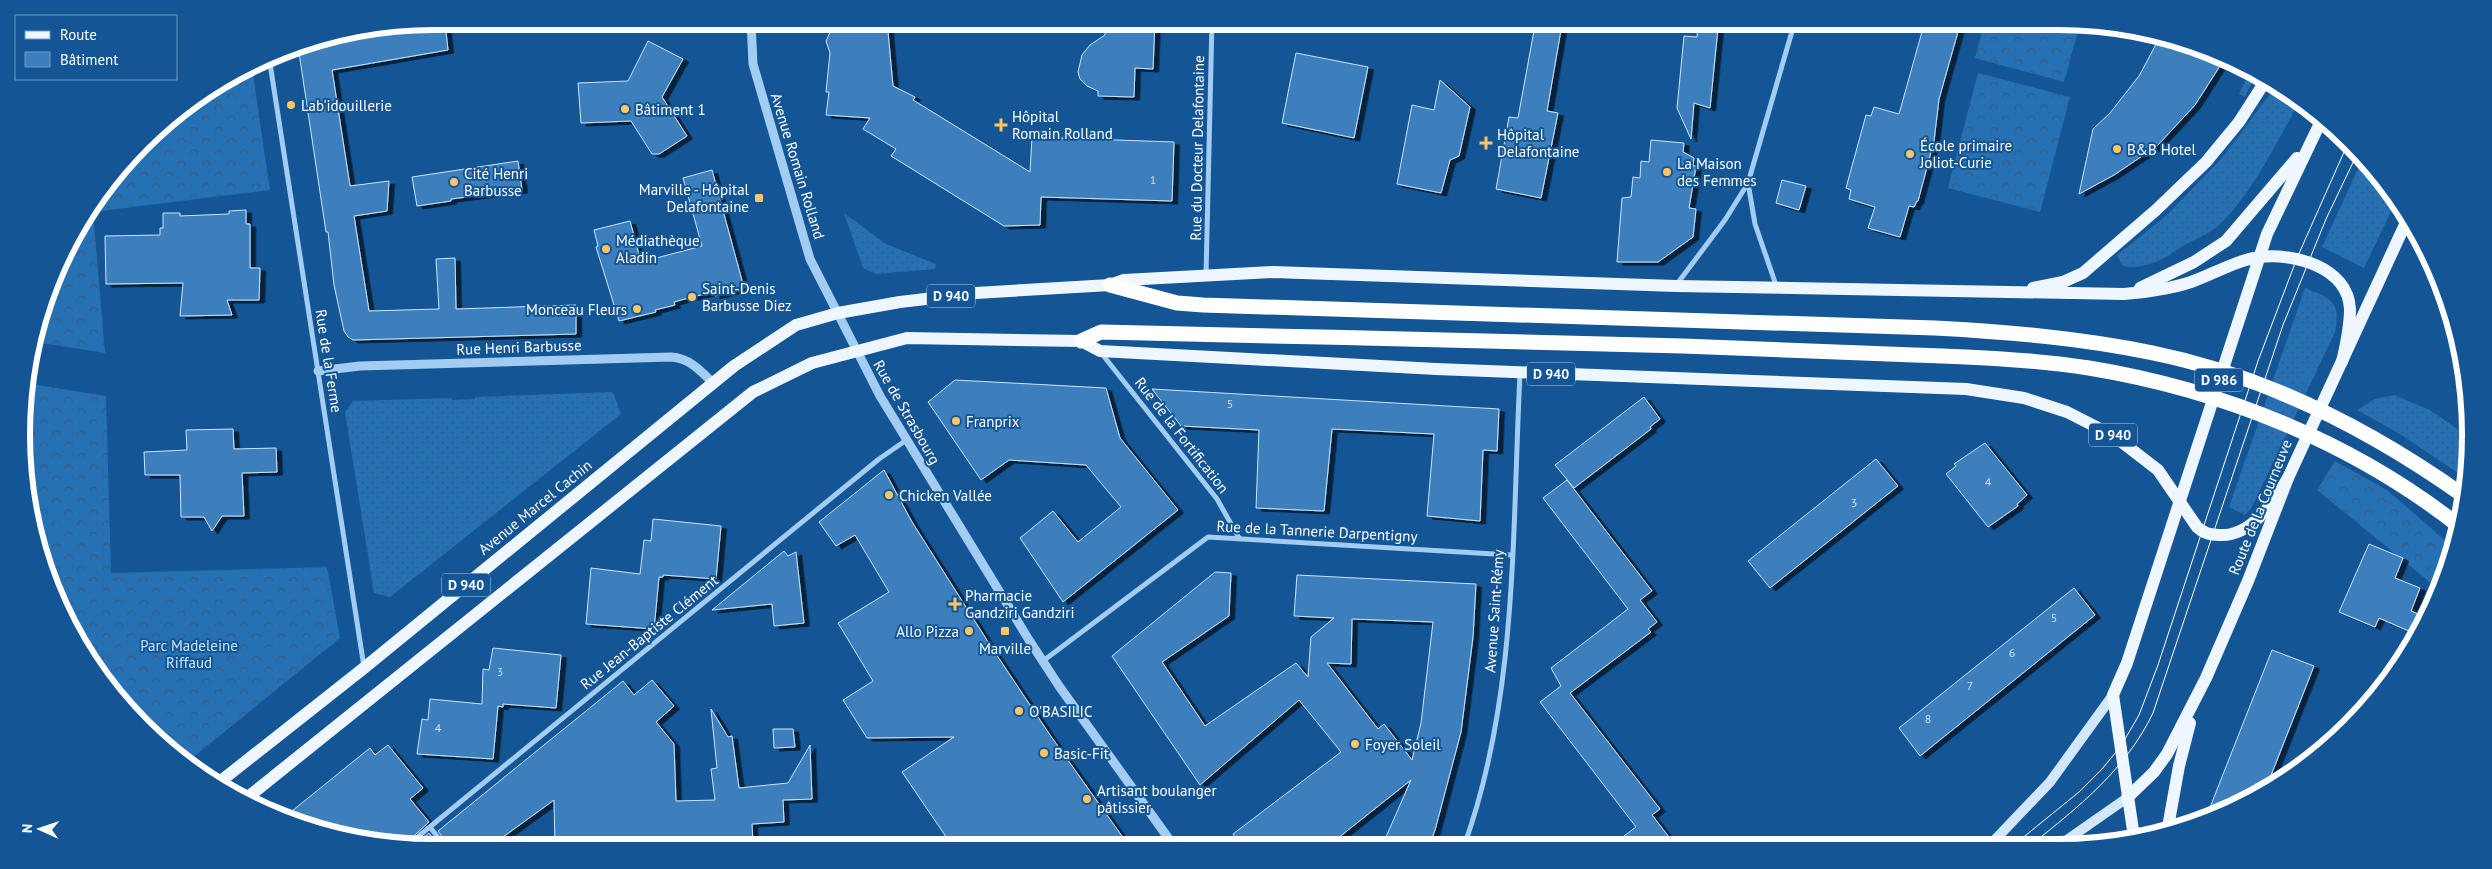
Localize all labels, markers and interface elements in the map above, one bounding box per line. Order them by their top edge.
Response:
legend [15,15,178,80]
text: Route [60,25,97,44]
text: Bâtiment [60,50,118,69]
street label: Rue du Docteur Delafontaine [1186,55,1208,241]
street label: Avenue Romain Rolland [767,91,829,241]
place label: Lab'idouillerie [301,96,392,115]
marker: Lab'idouillerie [285,99,297,111]
place label: Bâtiment 1 [635,100,706,119]
marker: Bâtiment 1 [619,103,631,115]
place label: Hôpital Romain Rolland [1012,107,1113,143]
marker: Hôpital Romain Rolland [994,118,1008,132]
place label: Hôpital Delafontaine [1497,125,1580,161]
marker: Hôpital Delafontaine [1479,136,1493,150]
place label: École primaire Joliot-Curie [1919,136,2012,172]
place label: B&B Hotel [2127,140,2196,159]
marker: B&B Hotel [2111,143,2123,155]
marker: École primaire Joliot-Curie [1904,148,1916,160]
place label: La Maison des Femmes [1677,154,1757,190]
place label: Cité Henri Barbusse [464,164,528,200]
marker: La Maison des Femmes [1661,166,1673,178]
house number: 1 [1150,172,1156,187]
marker: Cité Henri Barbusse [448,176,460,188]
place label: Marville - Hôpital Delafontaine [639,180,750,216]
marker: Marville - Hôpital Delafontaine [753,192,765,204]
place label: Médiathèque Aladin [616,231,700,267]
marker: Médiathèque Aladin [600,243,612,255]
place label: Saint-Denis Barbusse Diez [702,279,792,315]
road number: D 940 [927,284,975,308]
marker: Saint-Denis Barbusse Diez [686,291,698,303]
place label: Monceau Fleurs [526,300,627,319]
marker: Monceau Fleurs [631,303,643,315]
street label: Rue de la Ferme [311,308,347,414]
street label: Rue Henri Barbusse [456,335,582,359]
street label: Rue de Strasbourg [869,356,945,468]
road number: D 940 [1527,362,1575,386]
road number: D 986 [2195,368,2243,392]
street label: Rue de la Fortification [1131,373,1233,497]
house number: 5 [1227,396,1233,411]
place label: Franprix [966,412,1020,431]
marker: Franprix [950,415,962,427]
road number: D 940 [2089,424,2137,446]
street label: Route de la Courneuve [2224,437,2296,577]
street label: Avenue Marcel Cachin [474,455,596,559]
house number: 4 [1985,474,1992,489]
place label: Chicken Vallée [899,486,992,505]
marker: Chicken Vallée [883,489,895,501]
house number: 3 [1851,495,1857,510]
street label: Rue de la Tannerie Darpentigny [1216,516,1418,546]
street label: Avenue Saint-Rémy [1480,549,1508,673]
street label: Rue Jean-Baptiste Clément [576,571,722,693]
road number: D 940 [442,574,490,596]
place label: Pharmacie Gandziri Gandziri [965,586,1075,622]
marker: Pharmacie Gandziri Gandziri [949,598,961,610]
house number: 5 [2051,610,2057,625]
place label: Allo Pizza [896,622,959,641]
marker: Allo Pizza [963,625,975,637]
marker: Marville [999,625,1011,637]
park label: Parc Madeleine Riffaud [140,636,238,672]
place label: Marville [979,639,1031,658]
house number: 6 [2009,645,2015,660]
house number: 3 [497,664,503,679]
house number: 7 [1967,678,1973,693]
place label: O'BASILIC [1029,702,1092,721]
marker: O'BASILIC [1013,705,1025,717]
house number: 8 [1925,711,1931,726]
house number: 4 [435,720,442,735]
place label: Foyer Soleil [1365,735,1441,754]
marker: Foyer Soleil [1349,738,1361,750]
place label: Basic-Fit [1054,744,1109,763]
marker: Basic-Fit [1038,747,1050,759]
place label: Artisant boulanger pâtissier [1097,781,1217,817]
marker: Artisant boulanger pâtissier [1081,793,1093,805]
north arrow [15,804,65,854]
text: N [18,823,36,833]

